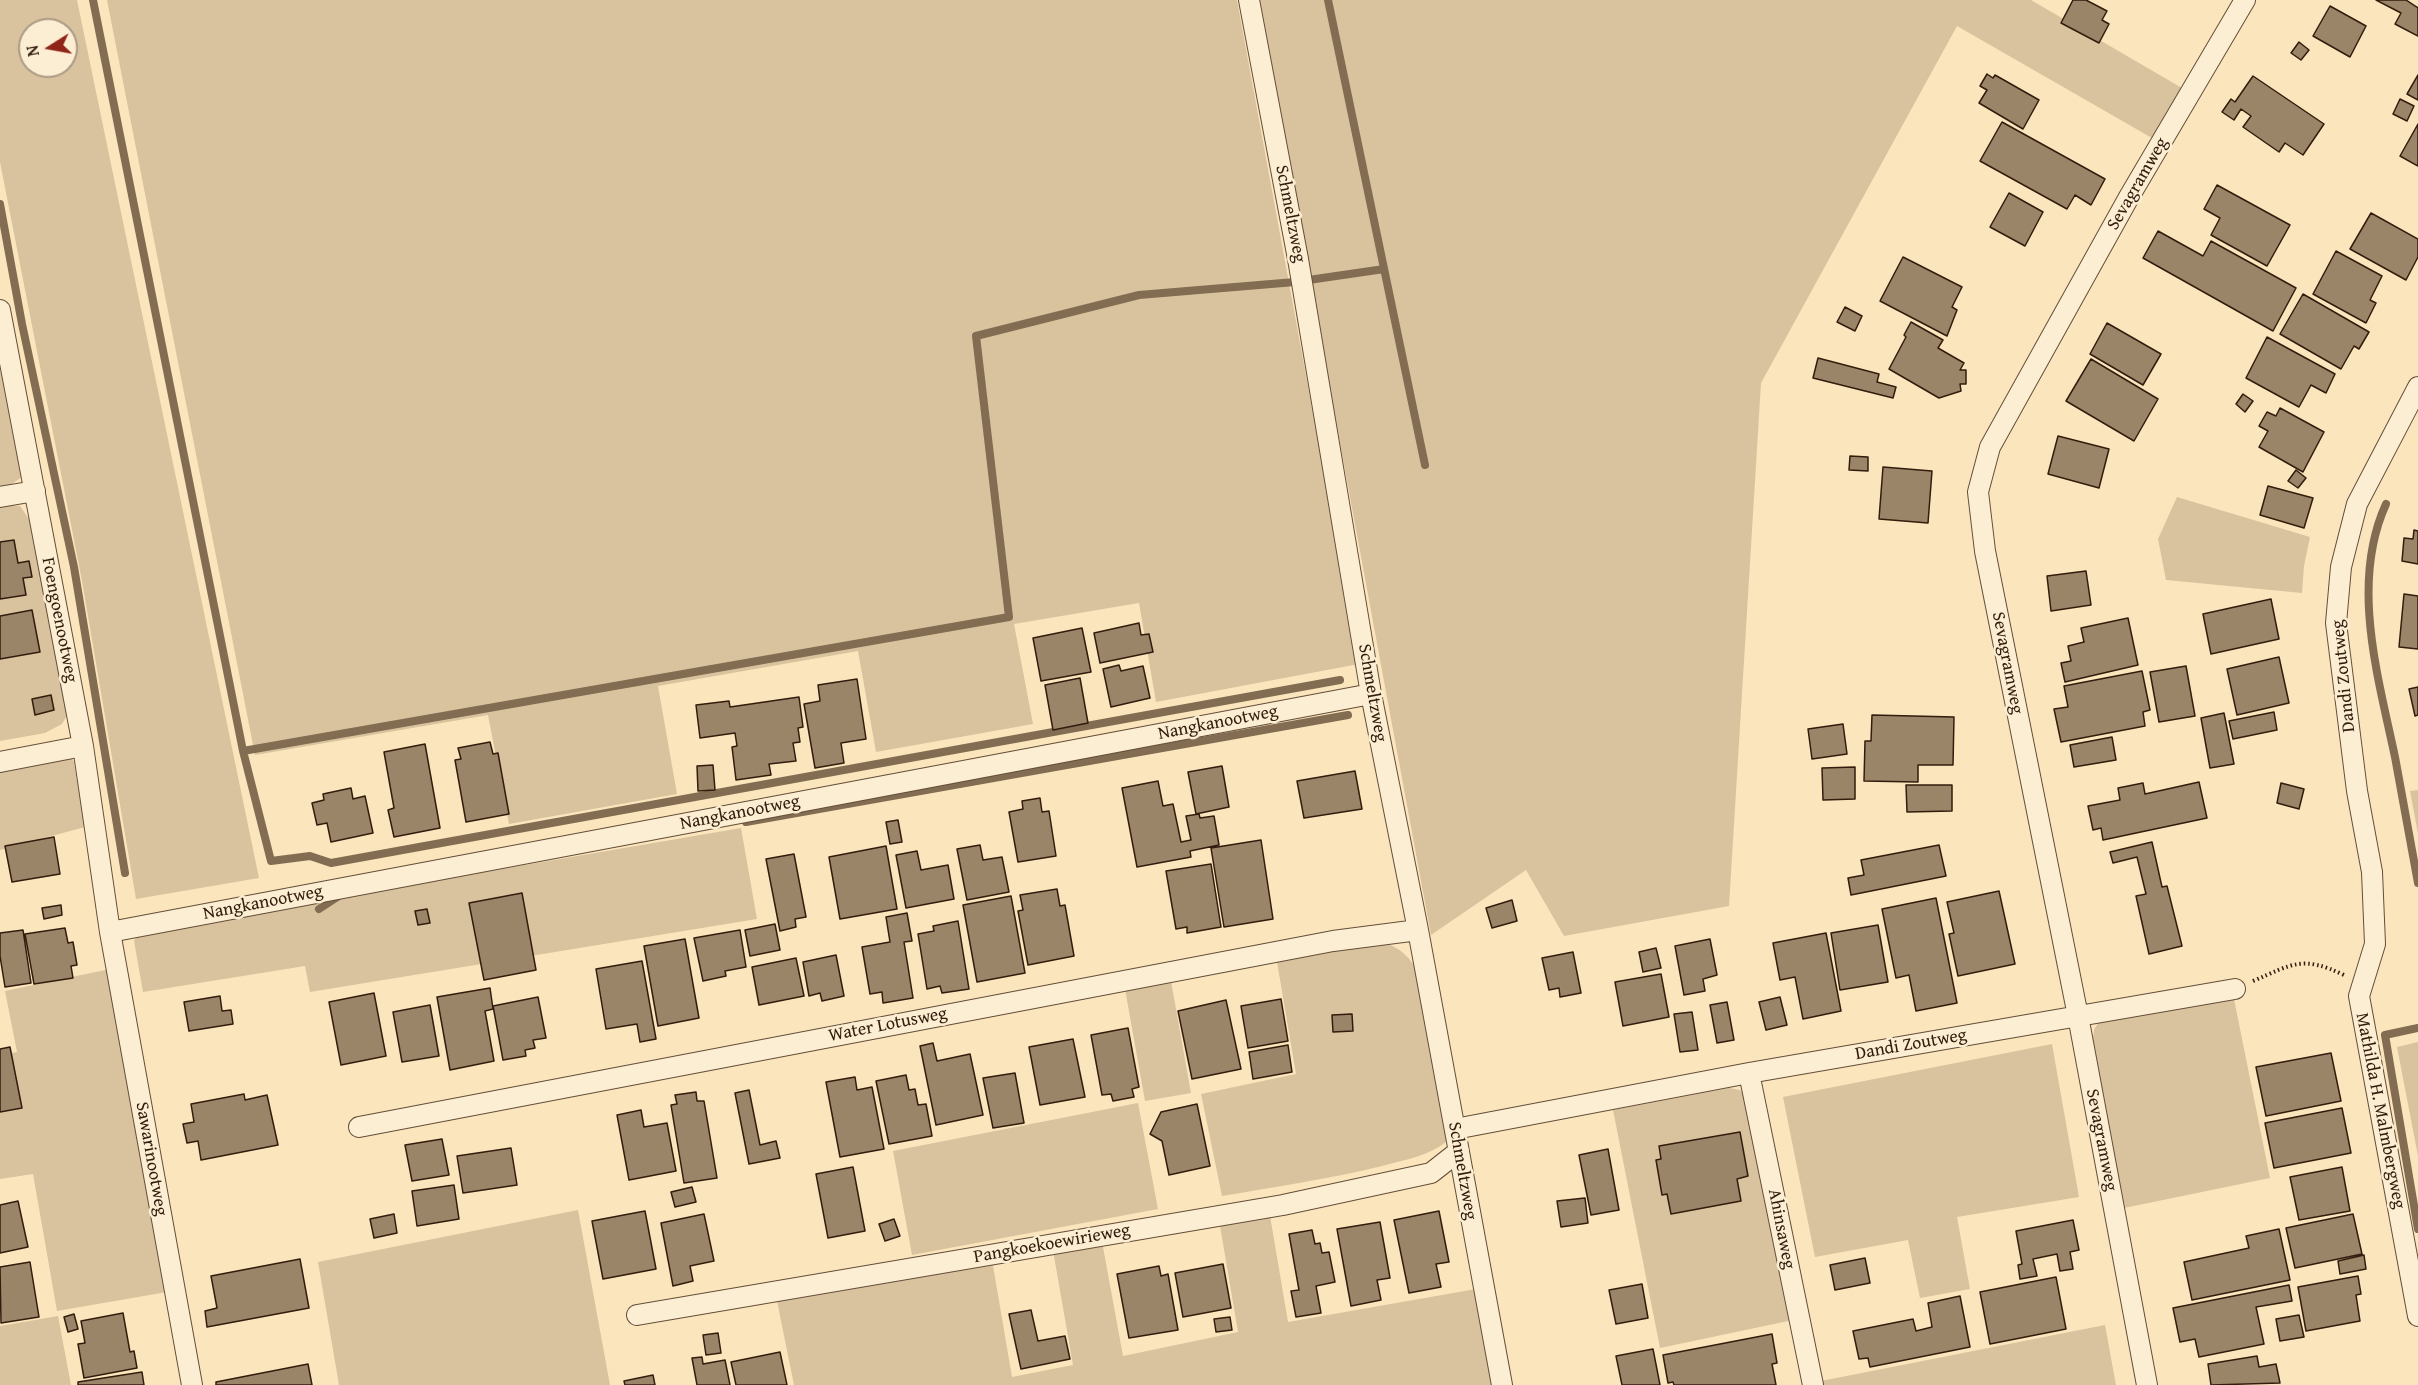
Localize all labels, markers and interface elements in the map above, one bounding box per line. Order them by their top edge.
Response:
north arrow [18,18,78,78]
text: N [19,44,45,59]
street label: Sevagramweg [2103,134,2173,234]
street label: Schmeltzweg [1270,163,1310,265]
street label: Foengoenootweg [36,556,82,684]
street label: Sevagramweg [1987,610,2027,716]
street label: Dandi Zoutweg [2327,619,2361,733]
street label: Schmeltzweg [1353,642,1391,744]
street label: Nangkanootweg [1156,701,1280,745]
street label: Nangkanootweg [678,791,802,835]
street label: Nangkanootweg [201,881,325,925]
street label: Water Lotusweg [827,1003,949,1047]
street label: Mathilda H. Malmbergweg [2350,1011,2410,1211]
street label: Dandi Zoutweg [1854,1025,1968,1065]
street label: Sevagramweg [2081,1087,2121,1193]
street label: Sawarinootweg [130,1100,172,1218]
street label: Schmeltzweg [1443,1120,1481,1222]
street label: Ahinsaweg [1763,1187,1799,1271]
street label: Pangkoekoewirieweg [972,1220,1132,1268]

